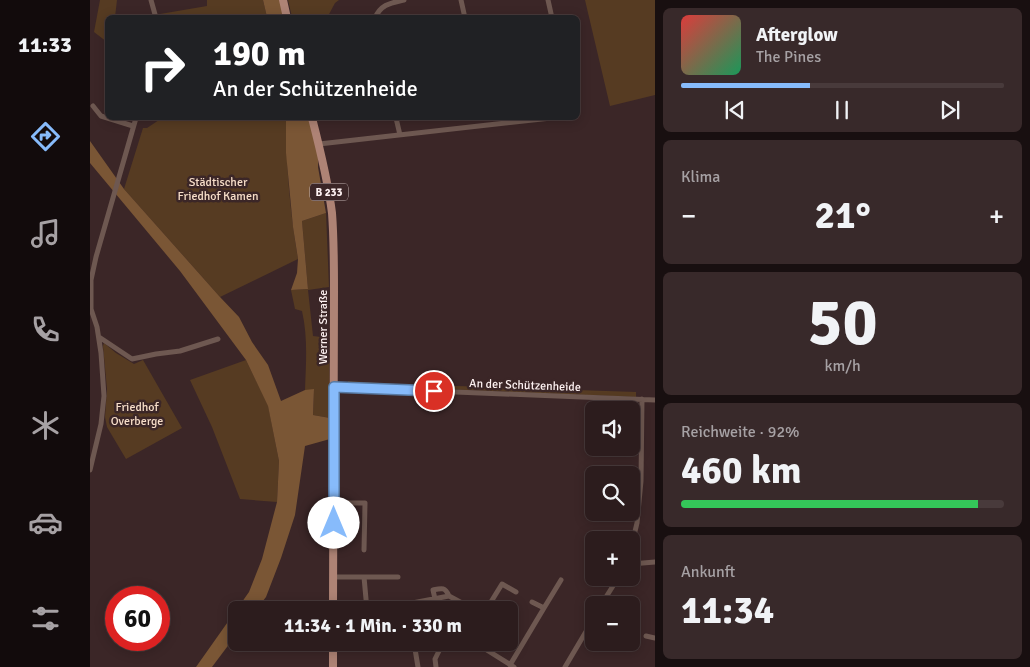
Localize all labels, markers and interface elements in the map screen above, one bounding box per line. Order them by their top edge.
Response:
text: Afterglow [756,23,838,47]
text: 11:33 [18,31,72,58]
text: 190 m [213,32,306,75]
icon: right [130,35,195,100]
text: The Pines [756,47,821,67]
text: An der Schützenheide [213,75,418,102]
icon: previous [721,96,749,124]
icon: pause [828,96,856,124]
icon: next [936,96,964,124]
icon: directions [28,119,63,154]
text: Klima [681,167,720,187]
park label: Städtischer Friedhof Kamen [178,175,258,204]
road number: B 233 [310,183,348,200]
text: 21° [814,192,871,239]
text: − [681,199,696,233]
text: + [989,199,1004,233]
icon: music [28,216,63,251]
text: 50 [807,283,878,363]
street label: Werner Straße [316,290,331,364]
icon: phone [28,312,63,347]
text: km/h [824,356,861,376]
pin [413,370,455,412]
street label: An der Schützenheide [469,376,581,395]
icon: arrive [420,377,448,405]
park label: Friedhof Overberge [111,400,163,429]
map controls [585,401,640,651]
button: sound [585,401,640,456]
icon: climate [28,408,63,443]
text: Reichweite · 92% [681,422,800,442]
text: 460 km [681,447,802,494]
button: search [585,466,640,521]
position arrow [307,496,359,548]
icon: car [28,505,63,540]
button: + [585,531,640,586]
text: Ankunft [681,562,735,582]
speed limit sign: 60 [105,586,170,651]
text: 11:34 [681,587,774,634]
button: − [585,596,640,651]
icon: filters [28,601,63,636]
text: 11:34 · 1 Min. · 330 m [284,614,462,638]

